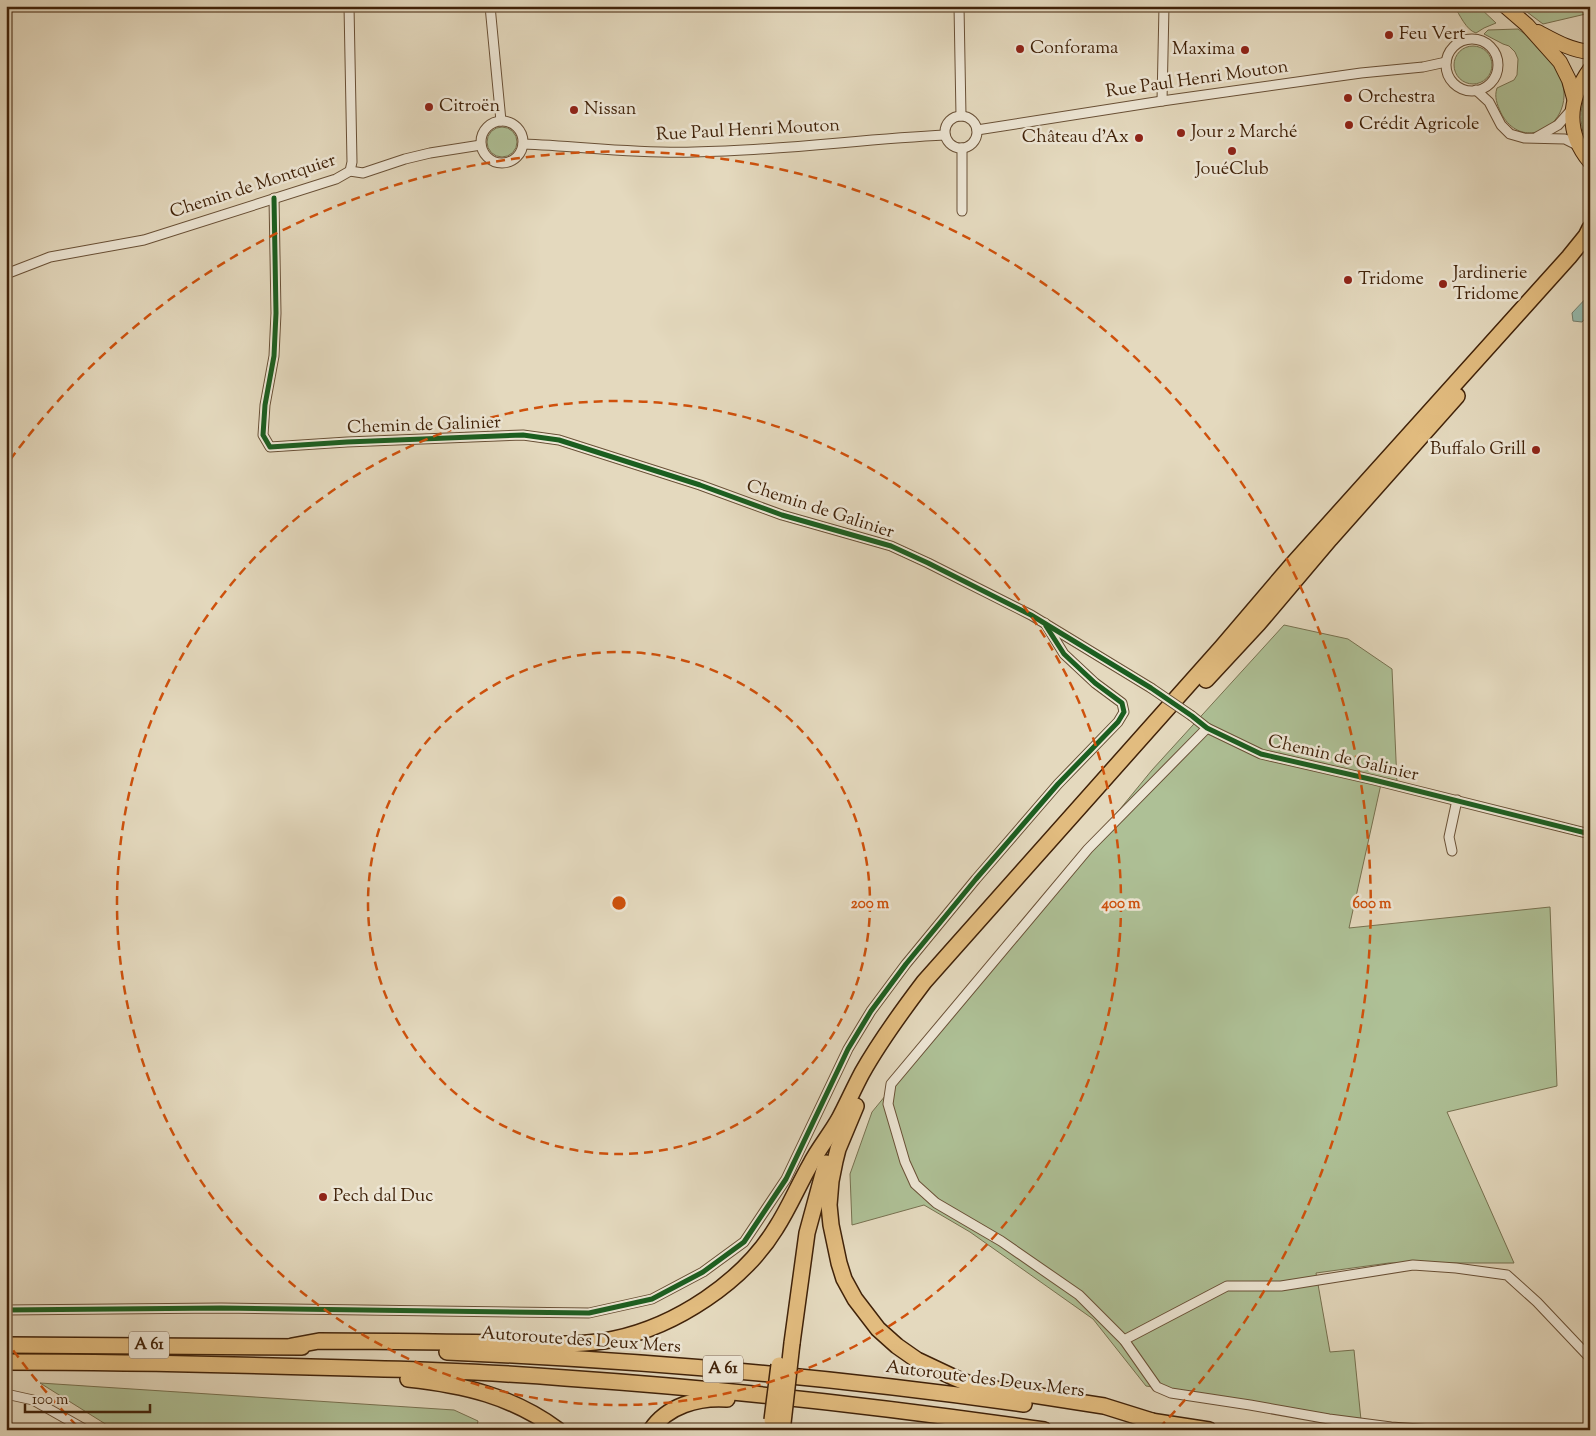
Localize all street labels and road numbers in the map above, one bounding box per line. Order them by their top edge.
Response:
street label: Rue Paul Henri Mouton [1104,54,1290,106]
street label: Rue Paul Henri Mouton [655,113,841,149]
street label: Chemin de Montquier [167,148,340,226]
street label: Chemin de Galinier [347,410,502,442]
street label: Chemin de Galinier [743,474,897,546]
street label: Chemin de Galinier [1265,729,1421,789]
street label: Autoroute des Deux Mers [480,1321,682,1361]
road number: A 61 [129,1332,169,1358]
street label: Autoroute des Deux Mers [884,1355,1086,1405]
road number: A 61 [703,1356,743,1382]

